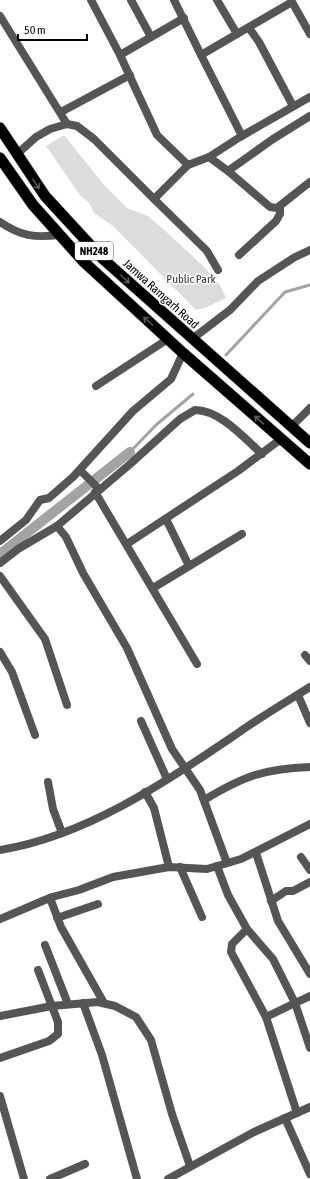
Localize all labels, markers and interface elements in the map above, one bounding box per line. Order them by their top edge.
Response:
scale bar [18,16,87,42]
text: 50 m [24,23,46,37]
one-way arrow [32,178,40,189]
road number: NH248 [75,242,113,260]
street label: Jamwa Ramgarh Road [120,256,202,332]
park label: Public Park [166,272,216,286]
one-way arrow [119,274,130,283]
one-way arrow [143,316,153,326]
one-way arrow [254,415,265,424]

